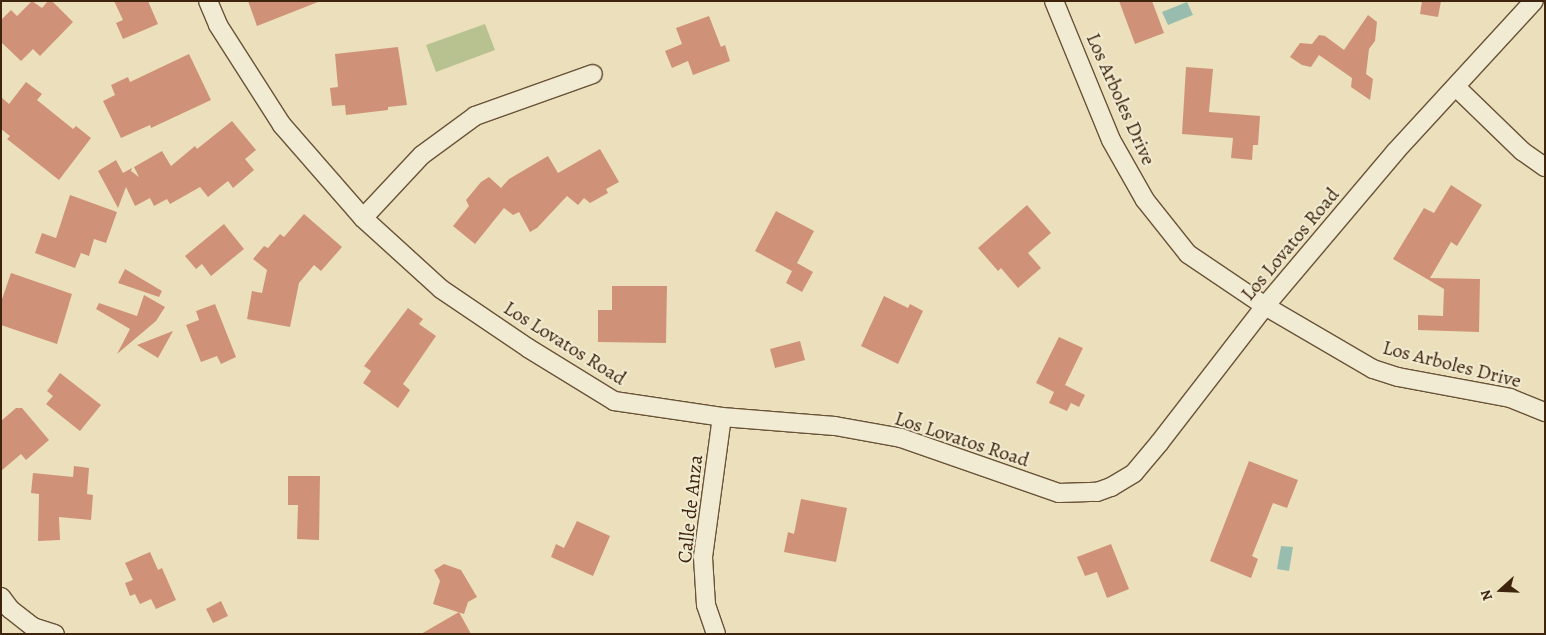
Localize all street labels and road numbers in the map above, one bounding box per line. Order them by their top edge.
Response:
street label: Los Arboles Drive [1081,29,1161,169]
street label: Los Lovatos Road [1236,183,1344,305]
street label: Los Lovatos Road [499,296,631,390]
street label: Los Arboles Drive [1380,335,1524,393]
street label: Los Lovatos Road [892,406,1032,472]
street label: Calle de Anza [672,454,708,564]

